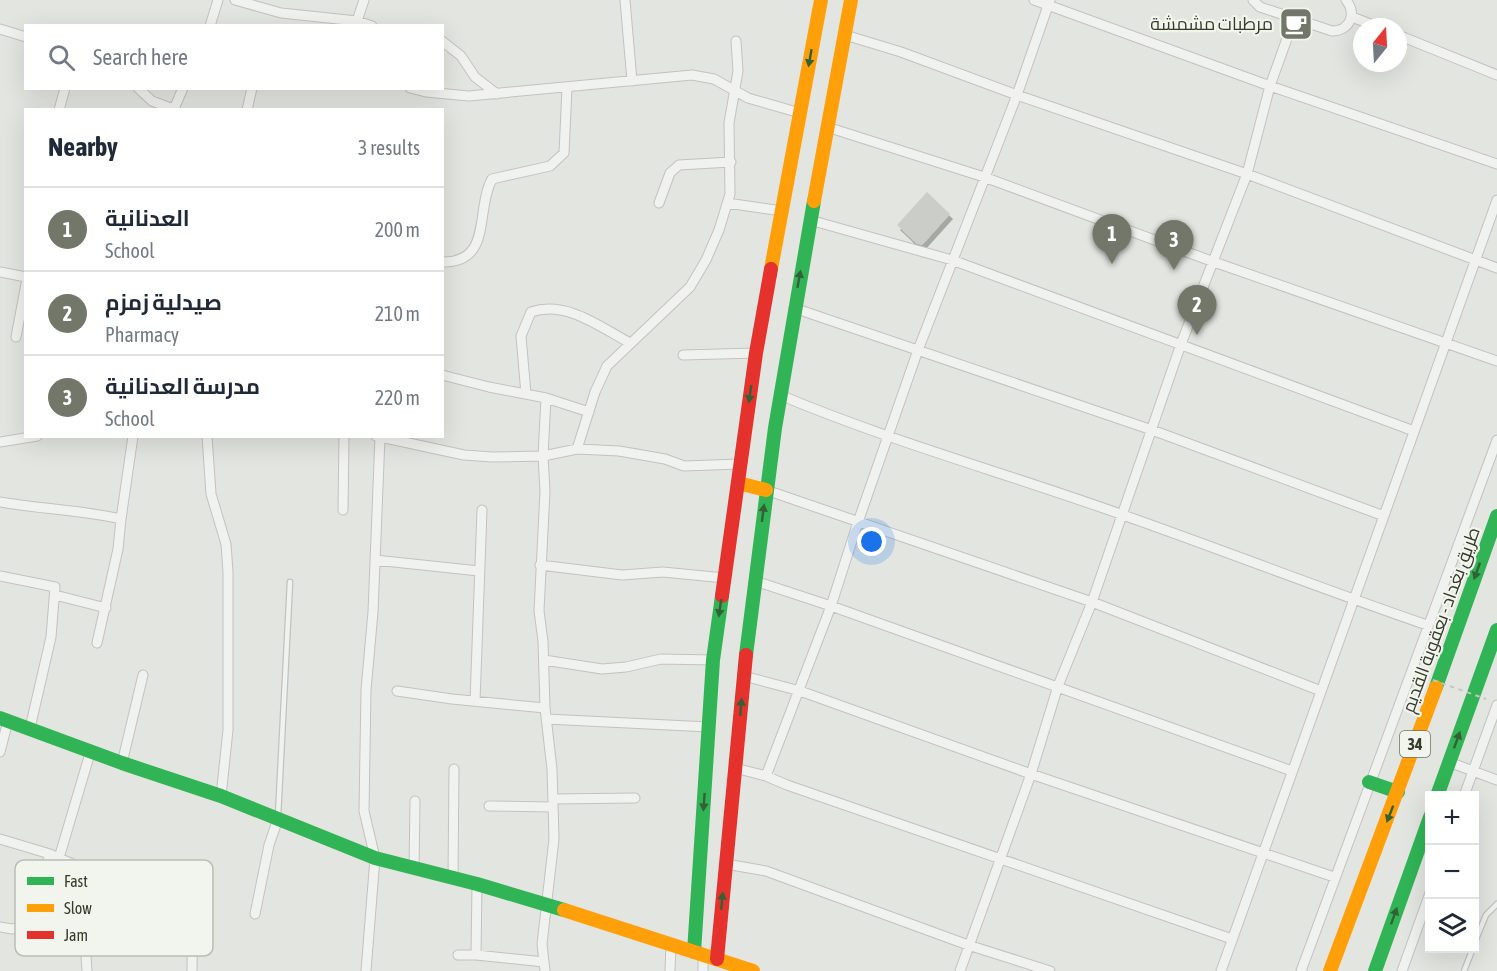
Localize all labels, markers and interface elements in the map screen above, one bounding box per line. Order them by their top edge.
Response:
cafe icon: مرطبات مشمشة [1278,6,1314,42]
place label: مرطبات مشمشة [1150,13,1273,35]
north arrow [1353,18,1407,72]
search box [24,24,444,90]
icon: search [45,41,78,74]
text: Search here [93,44,188,70]
one-way arrow [805,48,814,67]
text: Nearby [48,132,118,162]
text: 3 results [358,136,420,159]
text: العدنانية [105,205,190,231]
pin: 1 [1092,214,1132,264]
text: 1 [63,218,72,241]
text: 200 m [375,218,420,241]
pin: 3 [1154,220,1194,270]
text: School [105,239,155,262]
one-way arrow [795,269,804,288]
pin: 2 [1178,286,1216,335]
text: صيدلية زمزم [105,289,222,315]
text: 2 [63,302,72,325]
text: 210 m [375,302,420,325]
text: Pharmacy [105,323,179,346]
text: مدرسة العدنانية [105,373,260,399]
one-way arrow [745,385,755,404]
text: 3 [63,386,72,409]
text: 220 m [375,386,420,409]
text: School [105,407,155,430]
one-way arrow [758,504,768,523]
street label: طريق بغداد - بعقوبة القديم [1397,524,1486,716]
your location [857,527,886,556]
one-way arrow [1472,563,1482,581]
one-way arrow [716,599,725,618]
one-way arrow [736,697,746,716]
road number: 34 [1400,731,1430,757]
one-way arrow [1453,731,1463,749]
map controls [1425,791,1479,953]
button: + [1425,791,1479,845]
one-way arrow [699,793,709,812]
one-way arrow [1385,805,1394,823]
button: − [1425,845,1479,899]
legend [15,860,213,956]
text: Fast [64,872,88,890]
one-way arrow [717,891,727,910]
text: Slow [64,899,92,917]
button: layers [1425,899,1479,953]
one-way arrow [1390,907,1400,925]
text: Jam [64,926,88,944]

